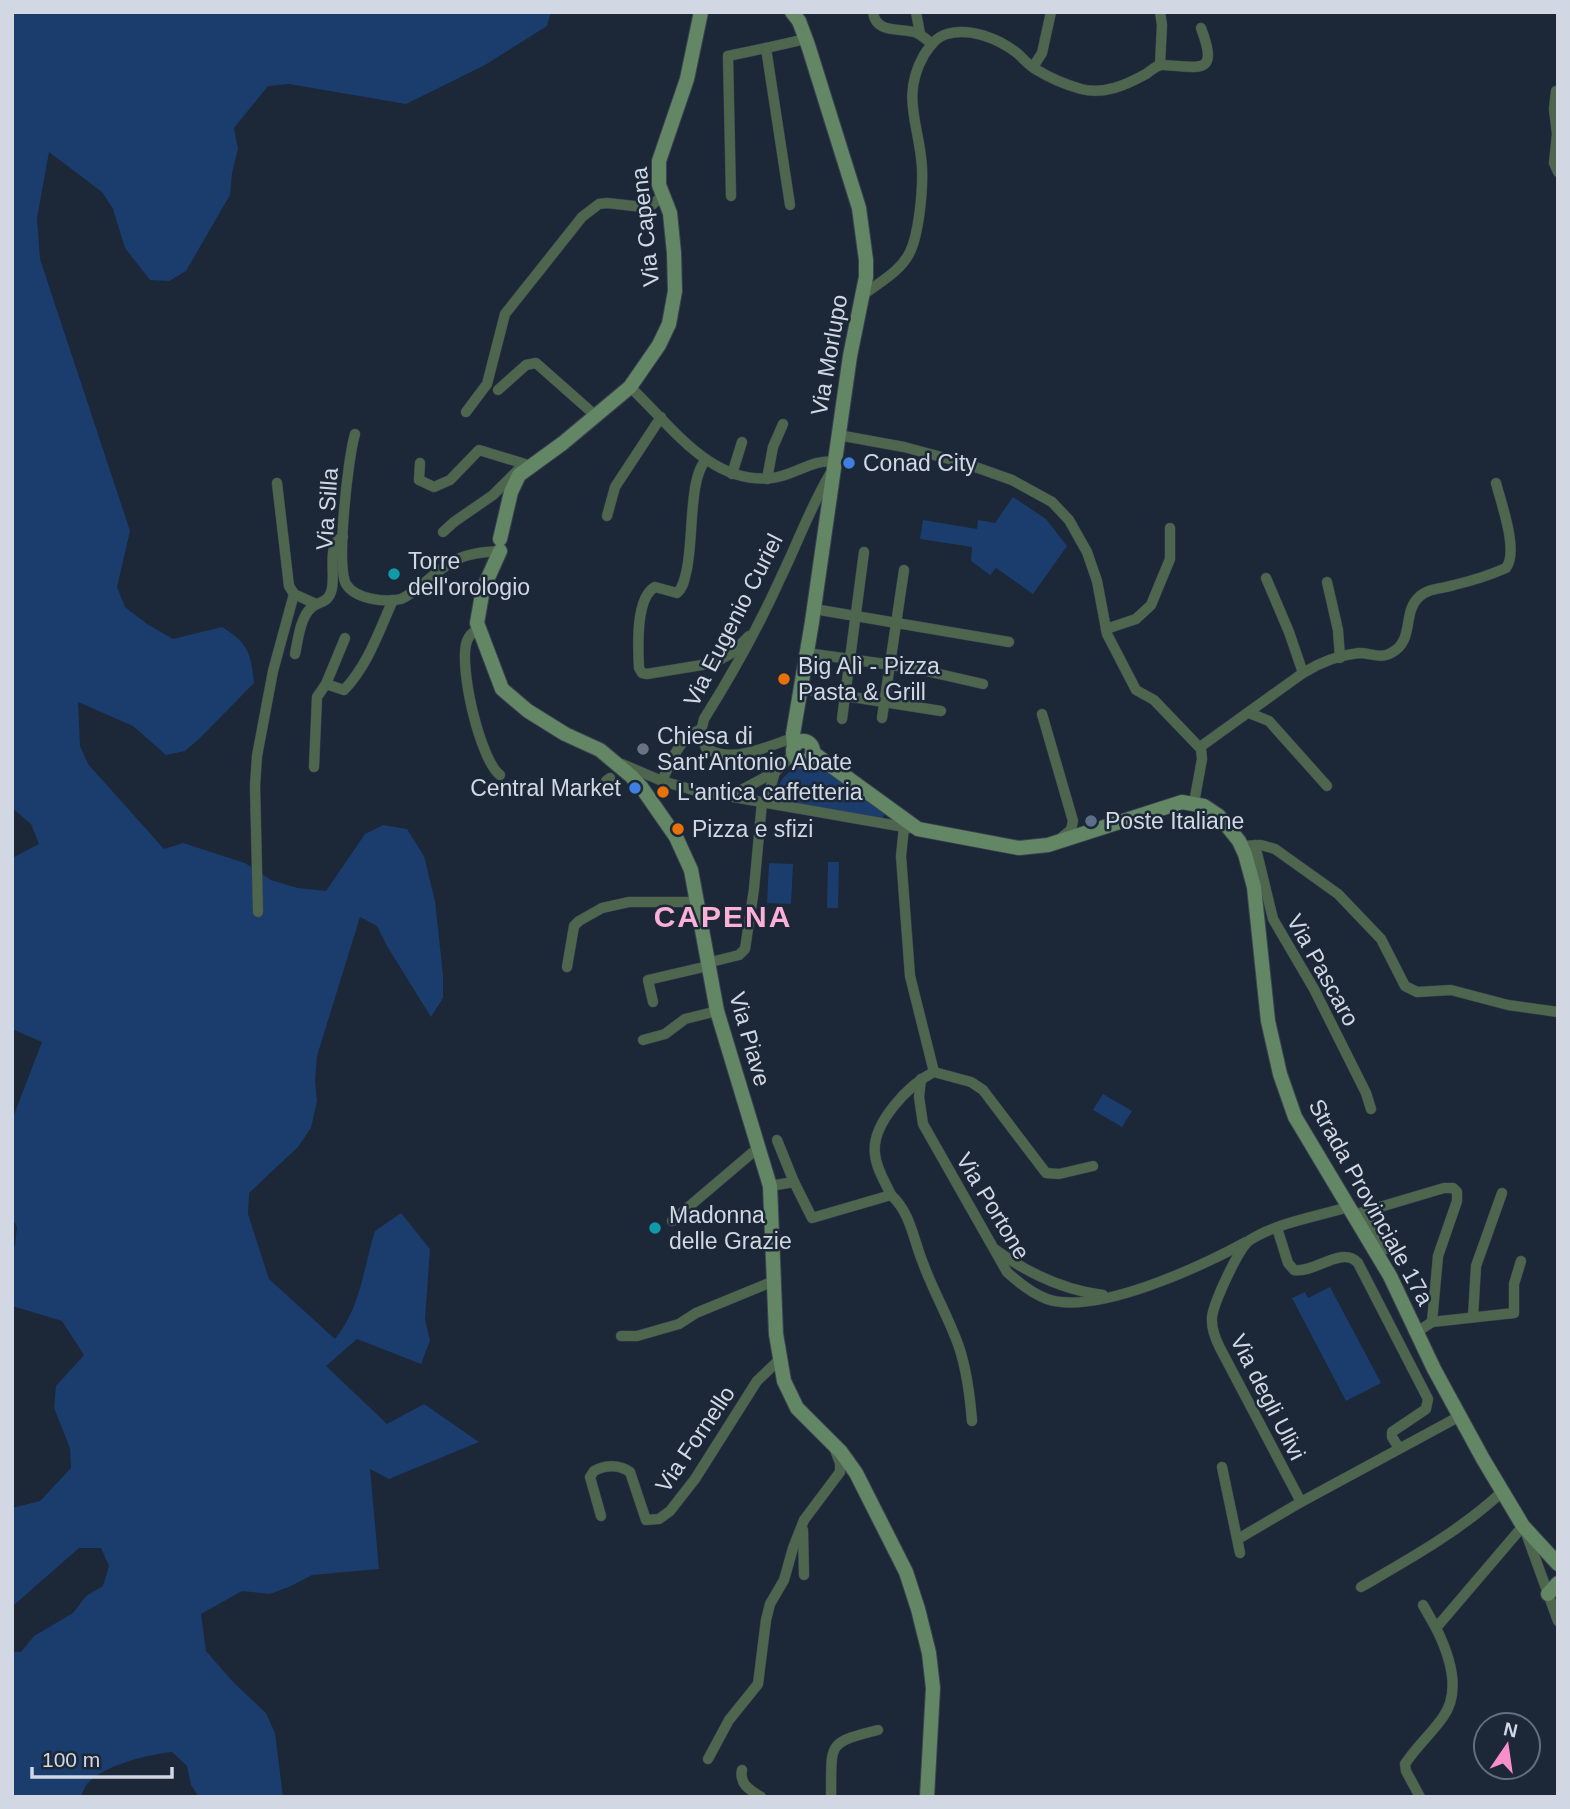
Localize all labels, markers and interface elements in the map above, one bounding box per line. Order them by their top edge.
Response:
street label: Via Capena [626,166,664,288]
street label: Via Morlupo [806,293,852,417]
place label: Conad City [863,450,977,476]
marker: Conad City [841,455,857,471]
street label: Via Silla [311,467,343,551]
street label: Via Eugenio Curiel [678,529,788,711]
place label: Torre dell'orologio [408,548,530,600]
marker: Torre dell'orologio [386,566,402,582]
place label: Big Alì - Pizza Pasta & Grill [798,653,940,705]
marker: Big Alì - Pizza Pasta & Grill [776,671,792,687]
place label: Chiesa di Sant'Antonio Abate [657,723,852,775]
marker: Chiesa di Sant'Antonio Abate [635,741,651,757]
place label: Central Market [470,775,622,801]
place label: L'antica caffetteria [677,779,863,805]
marker: Central Market [627,780,643,796]
marker: L'antica caffetteria [655,784,671,800]
place label: Poste Italiane [1105,808,1244,834]
marker: Poste Italiane [1083,813,1099,829]
place label: Pizza e sfizi [692,816,813,842]
marker: Pizza e sfizi [670,821,686,837]
district label: CAPENA [654,900,792,933]
street label: Via Pascaro [1282,910,1364,1030]
street label: Via Piave [724,989,776,1089]
street label: Strada Provinciale 17a [1304,1094,1439,1310]
street label: Via Portone [951,1148,1035,1264]
place label: Madonna delle Grazie [669,1202,792,1254]
marker: Madonna delle Grazie [647,1220,663,1236]
street label: Via degli Ulivi [1225,1330,1311,1464]
street label: Via Fornello [650,1381,740,1497]
north arrow [1472,1711,1542,1781]
text: N [1502,1718,1520,1742]
scale bar [32,1736,172,1780]
text: 100 m [42,1748,100,1771]

